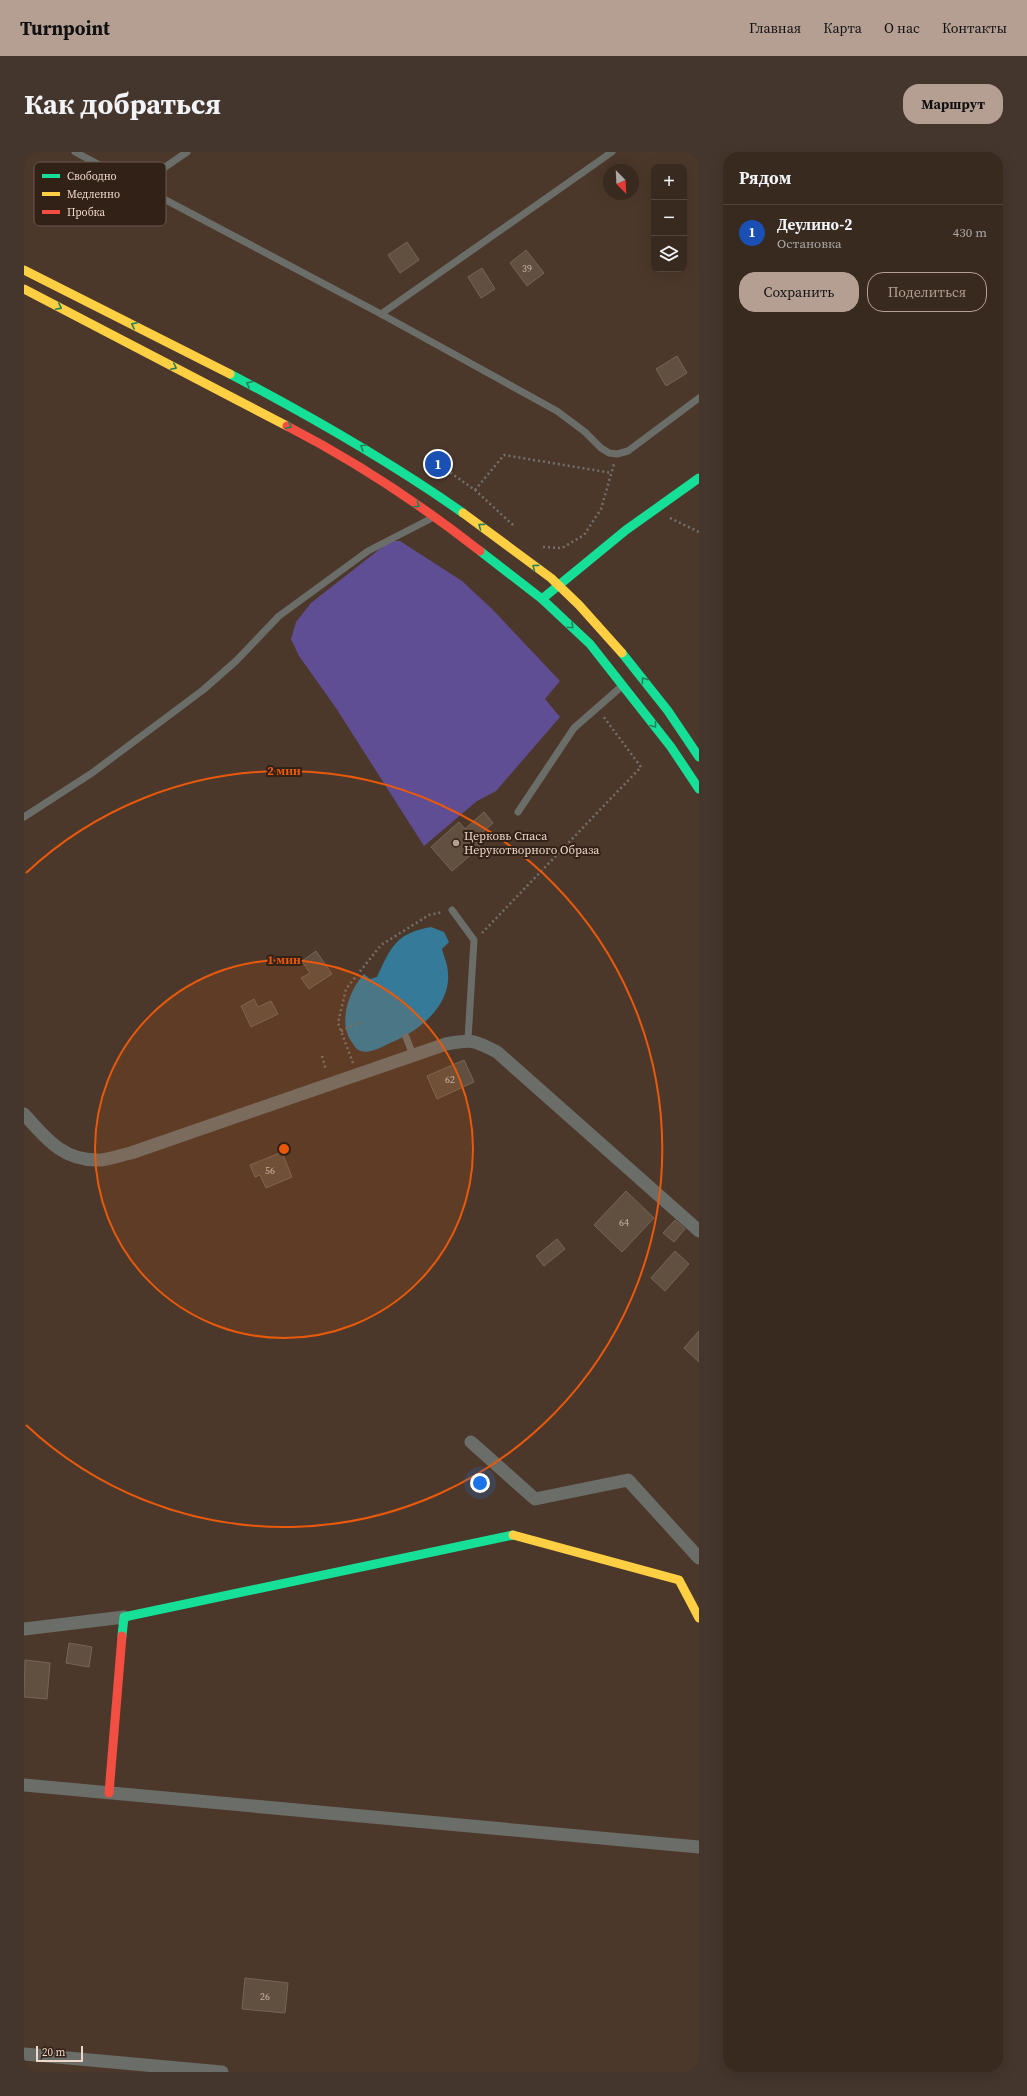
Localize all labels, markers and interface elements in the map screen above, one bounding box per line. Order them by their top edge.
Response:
text: Turnpoint [20,15,110,41]
text: Главная [749,18,801,38]
text: Карта [823,18,862,38]
text: О нас [884,18,920,38]
text: Контакты [942,18,1007,38]
button: Маршрут [903,84,1003,124]
text: Как добраться [24,85,221,123]
legend [34,162,166,226]
north arrow [603,164,639,200]
map controls [651,164,687,272]
button: + [651,164,687,200]
text: Рядом [739,166,791,190]
text: Свободно [67,169,117,184]
text: Медленно [67,187,120,202]
button: − [651,200,687,236]
text: Пробка [67,205,106,220]
text: Деулино-2 [777,214,852,235]
text: 1 [748,224,756,241]
text: 430 m [953,224,987,241]
text: Остановка [777,235,842,252]
button: layers [651,236,687,272]
house number: 39 [522,262,532,275]
button: Сохранить [739,272,859,312]
button: Поделиться [867,272,987,312]
one-way arrow [54,302,62,310]
one-way arrow [130,322,138,330]
one-way arrow [170,362,177,369]
one-way arrow [246,382,253,389]
one-way arrow [285,422,293,429]
one-way arrow [360,445,367,452]
pin: 1 [425,449,451,479]
one-way arrow [413,500,420,508]
one-way arrow [479,524,486,531]
one-way arrow [533,565,540,572]
one-way arrow [566,621,574,628]
one-way arrow [642,678,649,685]
one-way arrow [649,721,656,728]
text: 2 мин [267,763,301,779]
place label: Церковь Спаса Нерукотворного Образа [464,828,600,858]
marker: Церковь Спаса Нерукотворного Образа [451,838,461,848]
text: 1 мин [267,952,301,968]
house number: 62 [445,1073,455,1086]
centre of rings [277,1142,291,1156]
house number: 56 [265,1164,275,1177]
house number: 64 [619,1216,629,1229]
your location [470,1473,490,1493]
house number: 26 [260,1990,270,2003]
scale bar [36,2044,83,2063]
text: 20 m [42,2045,65,2060]

